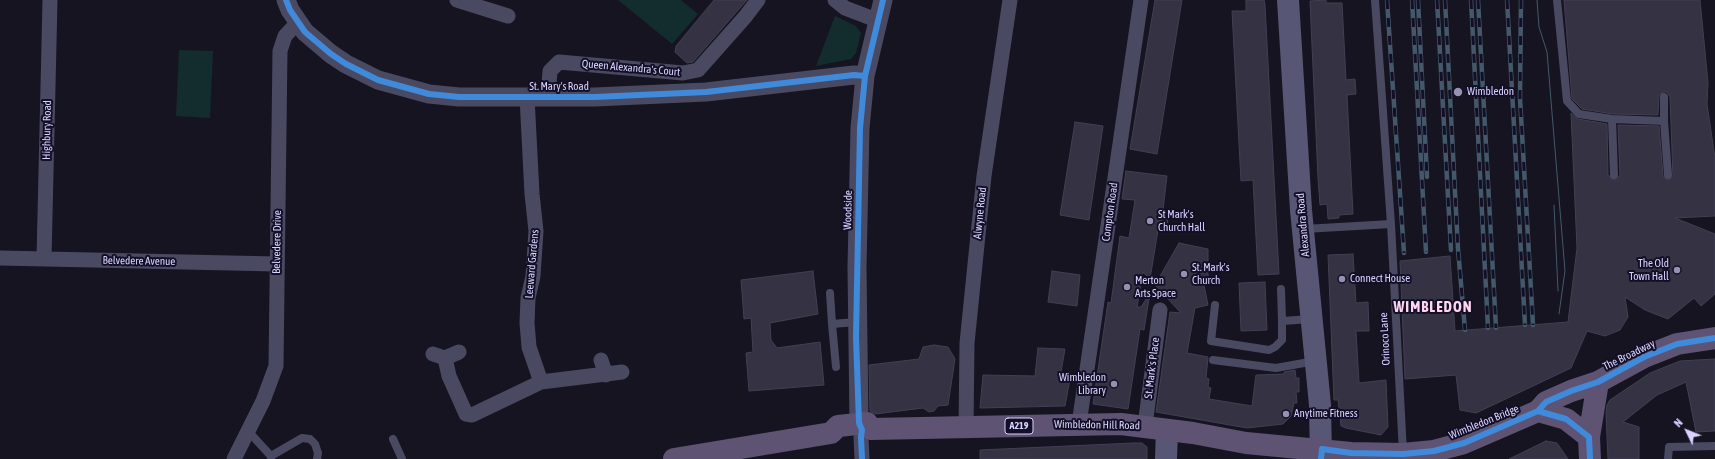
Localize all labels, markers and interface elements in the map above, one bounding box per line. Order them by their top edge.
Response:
street label: Queen Alexandra's Court [581,57,681,79]
street label: St. Mary's Road [529,80,589,94]
place label: Wimbledon [1467,85,1514,99]
marker: Wimbledon [1452,86,1464,98]
street label: Highbury Road [40,100,54,160]
street label: Compton Road [1099,182,1121,242]
street label: Alwyne Road [971,186,989,240]
street label: Woodside [841,190,855,230]
street label: Alexandra Road [1294,193,1312,257]
place label: St Mark's Church Hall [1158,208,1205,234]
street label: Belvedere Drive [270,210,284,274]
marker: St Mark's Church Hall [1145,216,1155,226]
street label: Leeward Gardens [522,229,542,299]
street label: Belvedere Avenue [103,254,175,268]
place label: The Old Town Hall [1629,257,1669,283]
place label: St. Mark's Church [1192,261,1230,287]
marker: The Old Town Hall [1672,265,1682,275]
marker: St. Mark's Church [1179,269,1189,279]
place label: Connect House [1350,272,1410,286]
place label: Merton Arts Space [1135,274,1176,300]
marker: Connect House [1337,274,1347,284]
marker: Merton Arts Space [1122,282,1132,292]
district label: WIMBLEDON [1393,298,1473,316]
street label: Orinoco Lane [1377,312,1393,366]
street label: St. Mark's Place [1142,337,1162,399]
street label: The Broadway [1601,337,1657,373]
place label: Wimbledon Library [1059,371,1106,397]
marker: Wimbledon Library [1109,379,1119,389]
street label: Wimbledon Bridge [1447,402,1521,442]
place label: Anytime Fitness [1294,407,1358,421]
marker: Anytime Fitness [1281,409,1291,419]
north arrow [1667,411,1707,451]
text: N [1672,416,1685,429]
road number: A219 [1005,418,1033,434]
street label: Wimbledon Hill Road [1054,418,1140,432]

